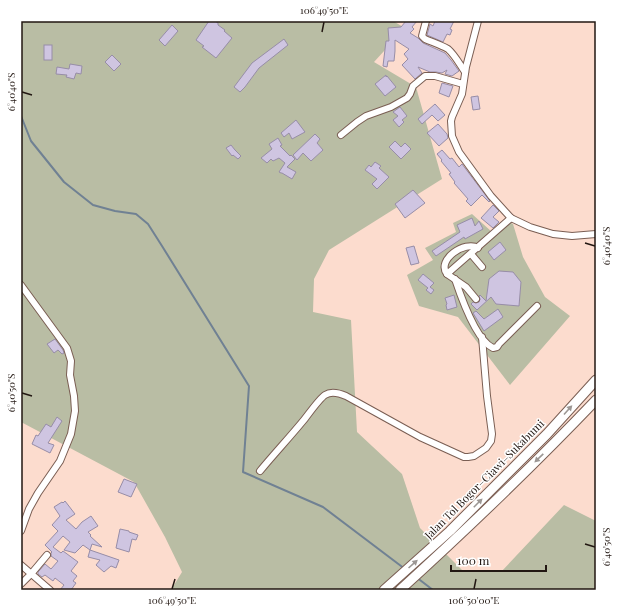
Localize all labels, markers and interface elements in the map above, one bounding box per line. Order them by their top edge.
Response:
text: 106°49'50"E [300,3,348,17]
text: 6°40'40"S [4,73,18,111]
text: 6°40'40"S [599,227,613,265]
text: 6°40'50"S [4,374,18,412]
one-way arrow [564,405,573,416]
street label: Jalan Tol Bogor–Ciawi–Sukabumi [420,416,547,543]
one-way arrow [534,453,544,463]
one-way arrow [473,498,483,508]
text: 6°40'50"S [599,528,613,566]
scale bar [451,547,546,573]
text: 100 m [457,552,490,568]
one-way arrow [408,559,418,569]
text: 106°49'50"E [148,593,196,607]
text: 106°50'00"E [449,593,499,607]

